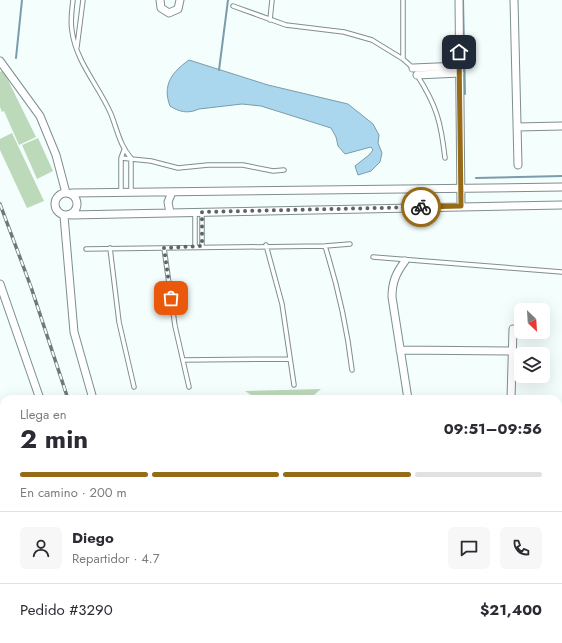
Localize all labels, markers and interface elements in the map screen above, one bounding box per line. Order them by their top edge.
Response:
pin [442,35,476,69]
icon: home [448,41,470,63]
courier [401,187,441,227]
icon: bike [410,196,432,218]
pin [154,281,188,315]
icon: bag [160,287,182,309]
north arrow [514,303,550,339]
map controls [514,303,550,383]
button: layers [514,347,550,383]
text: Llega en [20,405,67,424]
text: 09:51–09:56 [444,418,542,440]
text: 2 min [20,420,88,458]
text: En camino · 200 m [20,483,127,502]
button: person [20,527,62,569]
text: Diego [72,527,114,549]
button: chat [448,527,490,569]
button: phone [500,527,542,569]
text: Repartidor · 4.7 [72,549,160,568]
text: Pedido #3290 [20,599,113,621]
text: $21,400 [480,599,542,621]

